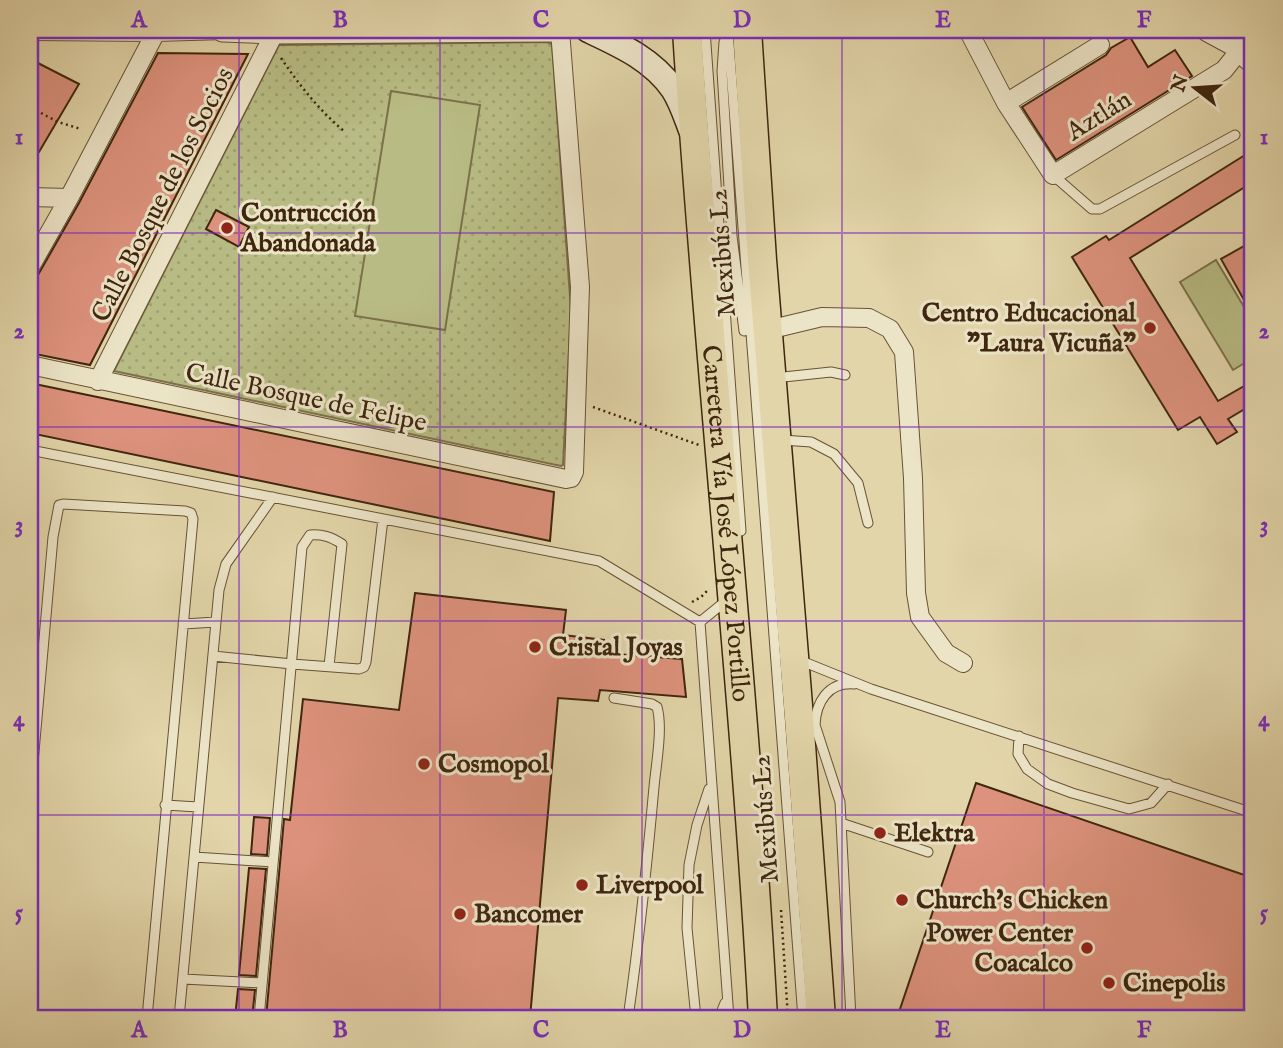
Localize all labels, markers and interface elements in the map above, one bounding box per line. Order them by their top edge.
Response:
text: A [130,6,148,35]
text: B [332,6,348,35]
text: C [533,6,550,35]
text: D [733,6,751,35]
text: E [935,6,951,35]
text: F [1137,6,1152,35]
north arrow [1160,52,1230,122]
street label: Calle Bosque de los Socios [84,62,242,328]
text: N [1166,72,1195,96]
street label: Aztlán [1059,83,1138,149]
text: 1 [15,123,23,152]
text: 1 [1260,123,1268,152]
street label: Mexibús L2 [702,188,744,318]
place label: Contrucción Abandonada [240,197,376,260]
marker: Contrucción Abandonada [219,220,235,236]
place label: Centro Educacional "Laura Vicuña" [922,297,1137,360]
text: 2 [14,317,25,346]
text: 2 [1259,317,1270,346]
marker: Centro Educacional "Laura Vicuña" [1142,320,1158,336]
street label: Carretera Vía José López Portillo [694,344,757,703]
street label: Calle Bosque de Felipe [182,356,430,440]
text: 3 [15,511,23,540]
text: 3 [1260,511,1268,540]
place label: Cristal Joyas [549,631,683,664]
marker: Cristal Joyas [527,639,543,655]
text: 4 [13,705,25,734]
text: 4 [1258,705,1270,734]
place label: Cosmopol [438,748,550,781]
street label: Mexibús L2 [745,754,787,884]
marker: Cosmopol [416,756,432,772]
place label: Elektra [894,817,975,850]
marker: Elektra [872,825,888,841]
place label: Liverpool [596,869,704,902]
marker: Liverpool [574,877,590,893]
place label: Church's Chicken [916,884,1108,917]
marker: Church's Chicken [894,892,910,908]
place label: Bancomer [474,898,583,931]
text: 5 [15,899,24,928]
text: 5 [1260,899,1269,928]
marker: Bancomer [452,906,468,922]
place label: Power Center Coacalco [926,917,1073,980]
marker: Power Center Coacalco [1079,940,1095,956]
place label: Cinepolis [1123,967,1225,1000]
marker: Cinepolis [1101,975,1117,991]
text: A [130,1016,148,1045]
text: B [332,1016,348,1045]
text: C [533,1016,550,1045]
text: D [733,1016,751,1045]
text: E [935,1016,951,1045]
text: F [1137,1016,1152,1045]

